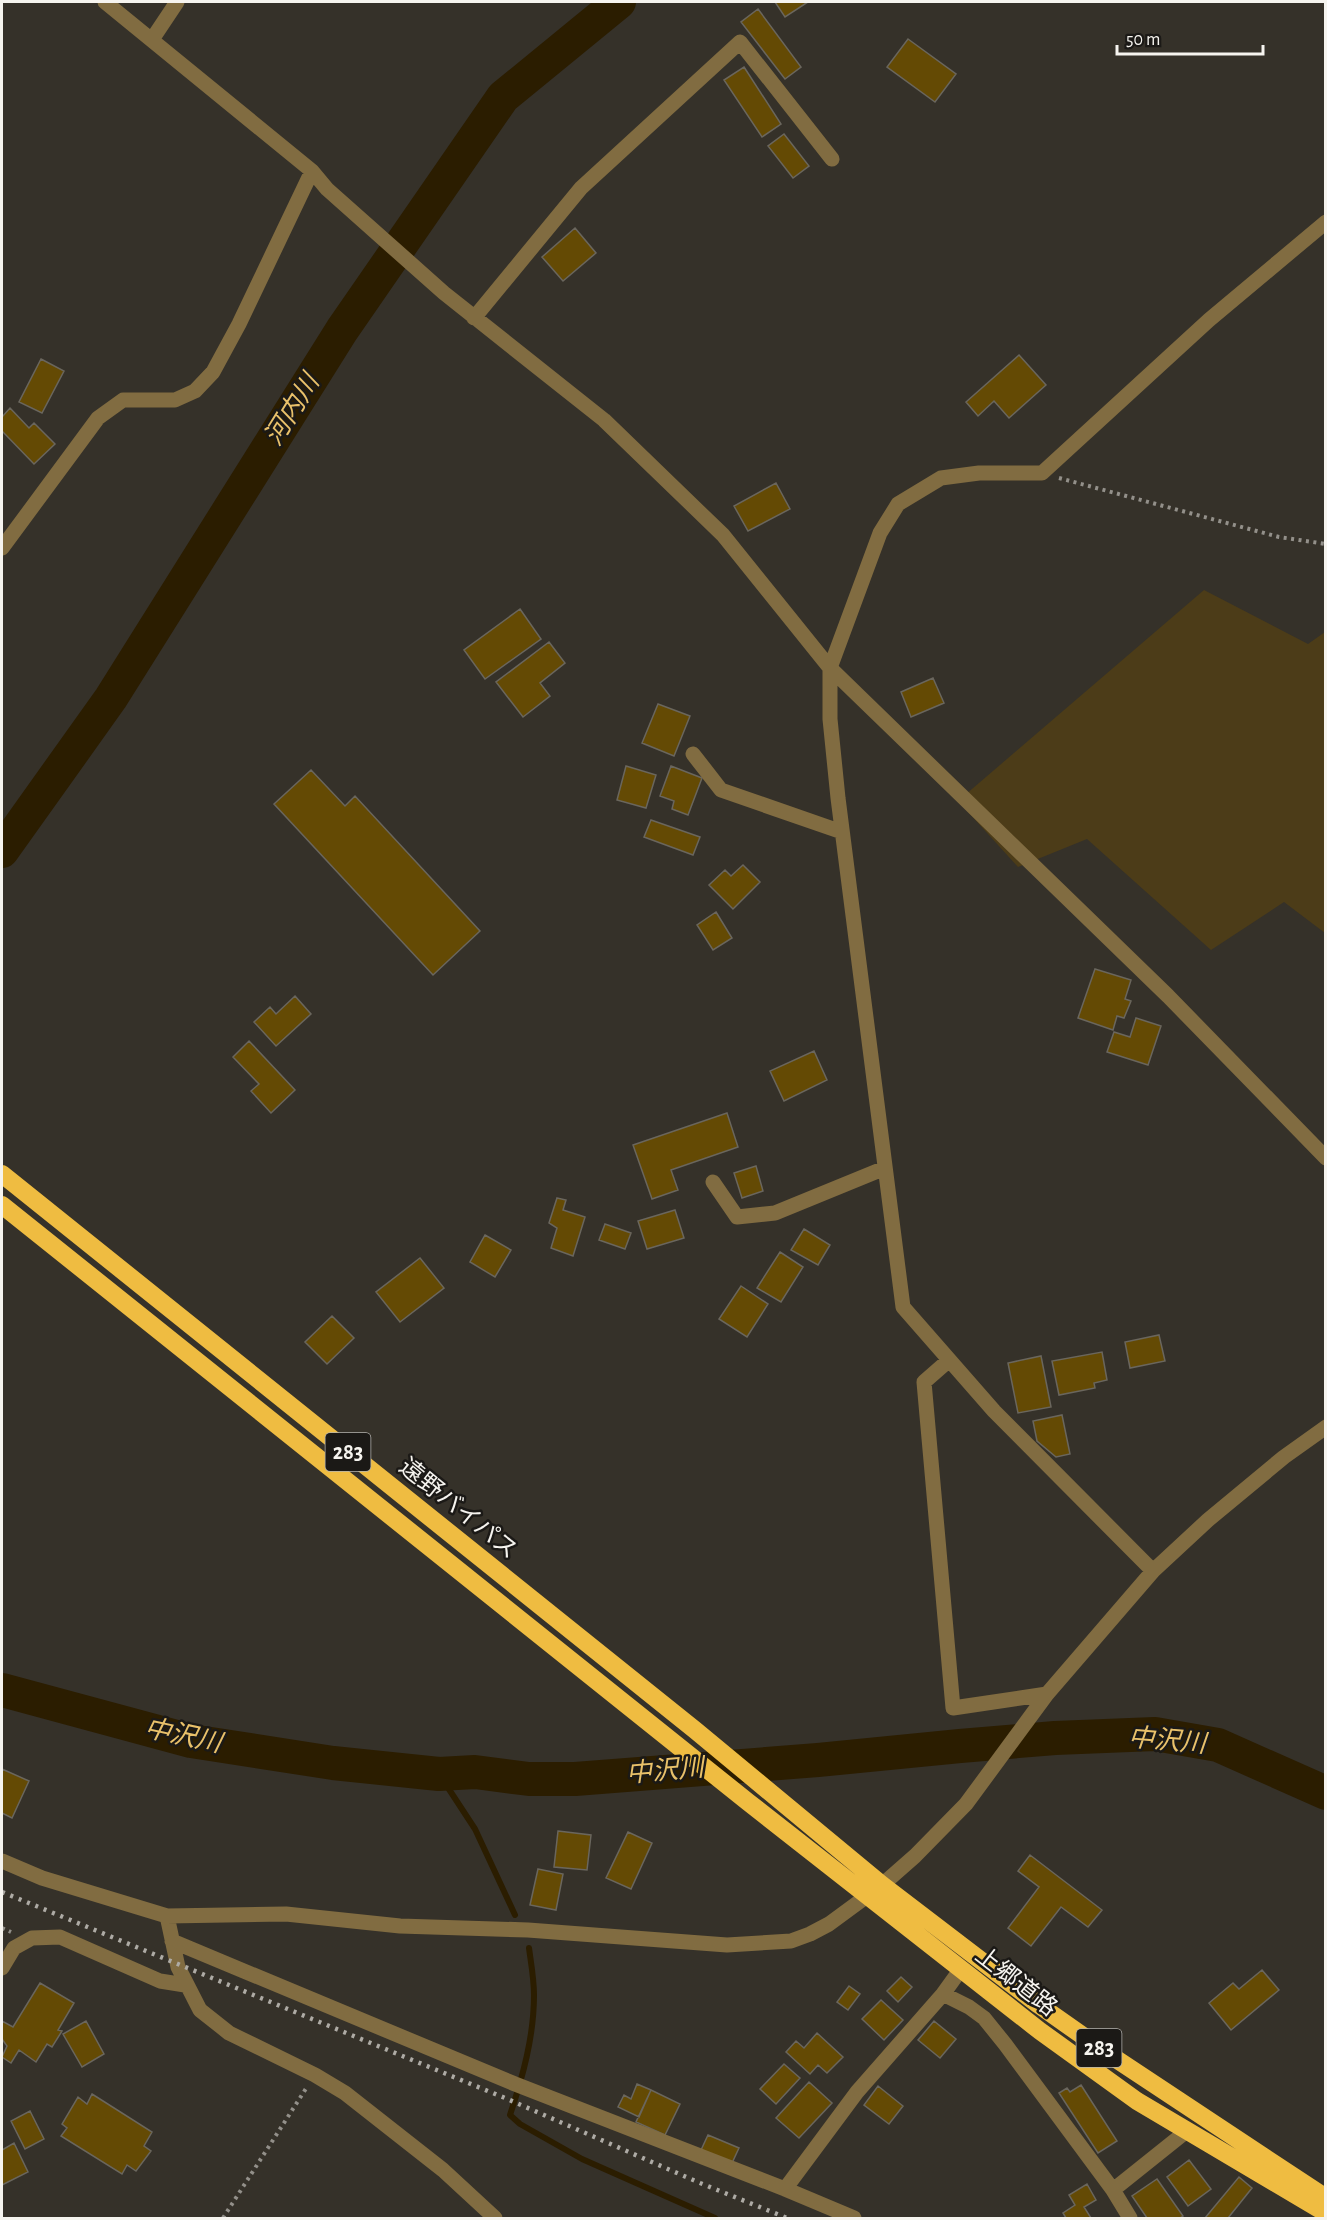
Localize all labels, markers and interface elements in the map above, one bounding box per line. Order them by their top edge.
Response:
scale bar [1117,18,1262,56]
text: 50 m [1126,31,1160,49]
water label: 河内川 [259,367,325,450]
road number: 283 [326,1433,370,1471]
street label: 遠野バイパス [395,1453,523,1563]
water label: 中沢川 [142,1714,227,1757]
water label: 中沢川 [1127,1724,1210,1758]
water label: 中沢川 [625,1753,708,1787]
street label: 上郷道路 [971,1941,1062,2021]
road number: 283 [1076,2029,1122,2067]

